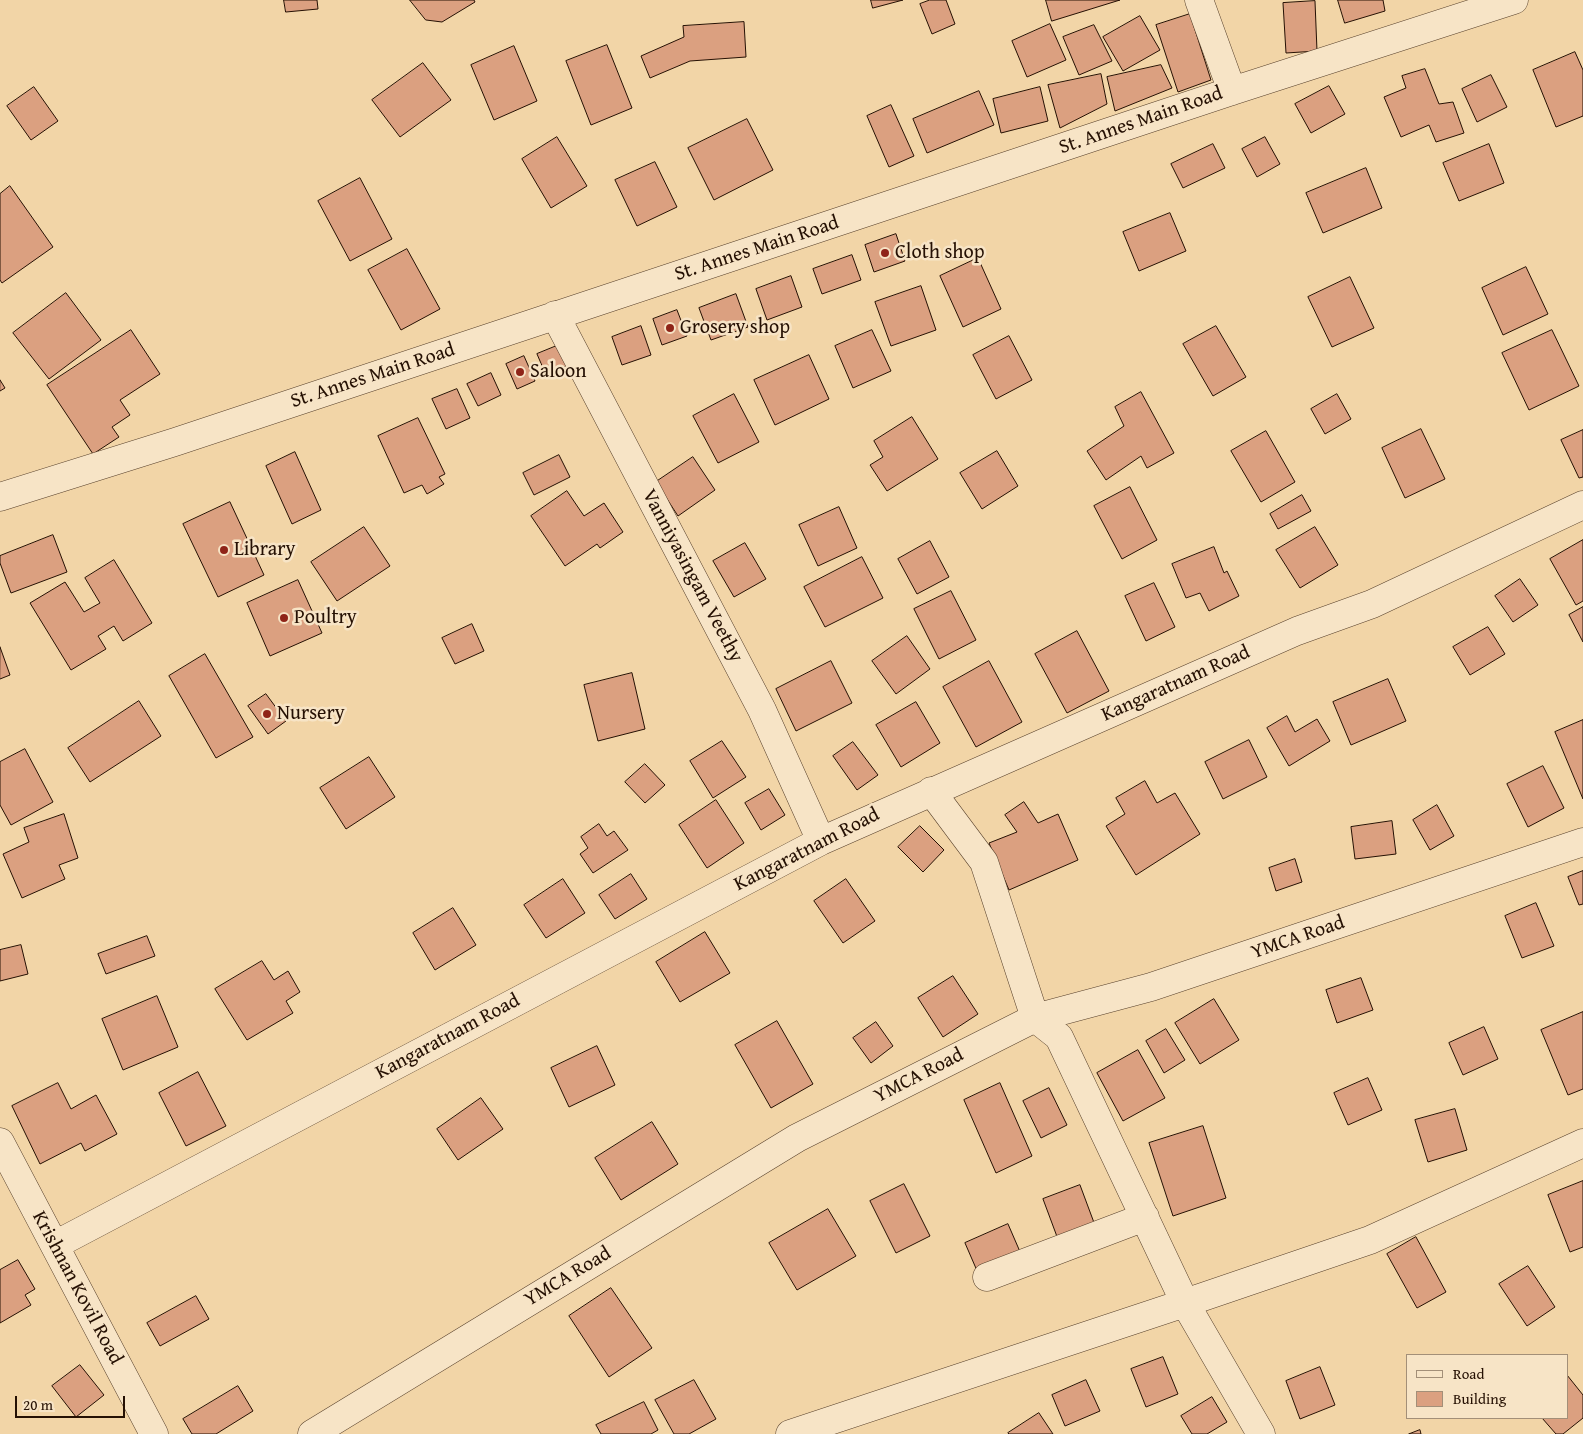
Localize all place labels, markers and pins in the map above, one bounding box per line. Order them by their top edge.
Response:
place label: Cloth shop [895,241,985,265]
marker: Cloth shop [879,247,891,259]
place label: Grosery shop [680,316,790,340]
marker: Grosery shop [664,322,676,334]
place label: Saloon [530,360,586,384]
marker: Saloon [514,366,526,378]
place label: Library [234,538,295,562]
marker: Library [218,544,230,556]
place label: Poultry [294,606,357,630]
marker: Poultry [278,612,290,624]
place label: Nursery [277,702,345,726]
marker: Nursery [261,708,273,720]

